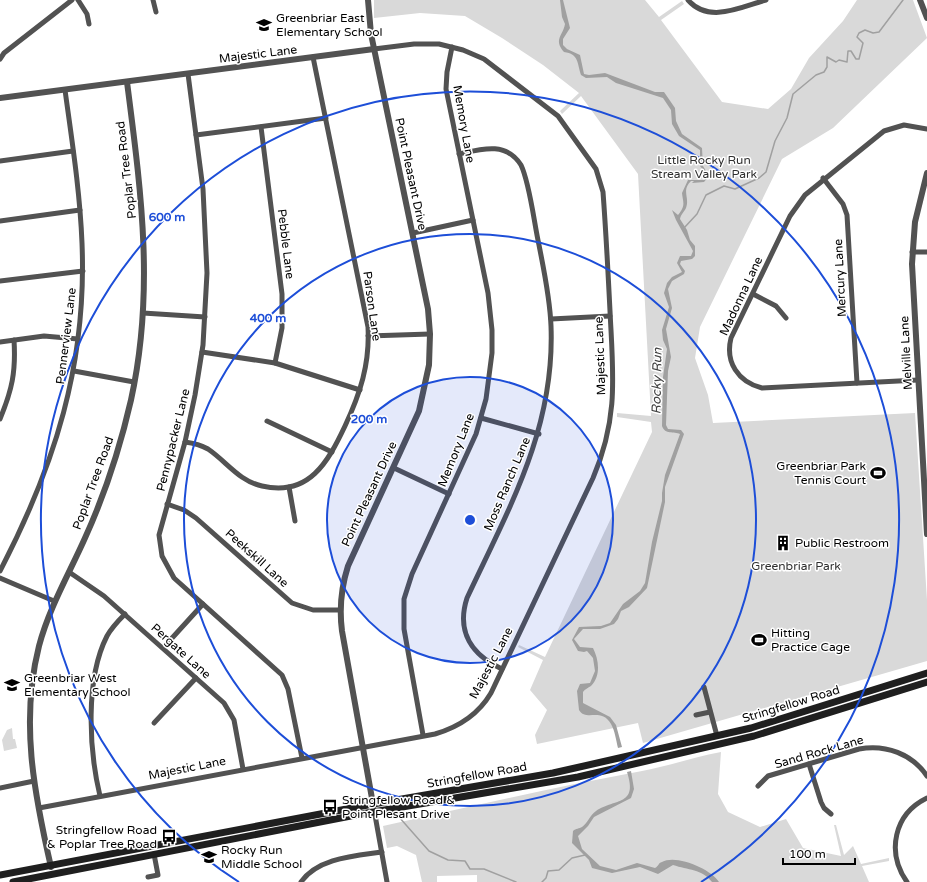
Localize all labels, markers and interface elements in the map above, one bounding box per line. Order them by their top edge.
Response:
place label: Greenbriar East Elementary School [276,11,383,39]
school or university icon: Greenbriar East Elementary School [255,16,273,34]
street label: Majestic Lane [218,42,298,66]
street label: Memory Lane [450,84,478,164]
street label: Point Pleasant Drive [392,117,430,232]
street label: Poplar Tree Road [113,120,139,220]
park label: Little Rocky Run Stream Valley Park [651,153,758,181]
street label: Pebble Lane [275,208,297,280]
text: 600 m [149,210,185,224]
street label: Mercury Lane [831,238,849,317]
street label: Madonna Lane [717,254,765,338]
street label: Parson Lane [360,270,384,342]
street label: Pennerview Lane [53,287,79,385]
text: 400 m [250,311,286,325]
street label: Melville Lane [897,315,915,390]
street label: Majestic Lane [592,316,608,396]
water label: Rocky Run [648,346,666,414]
street label: Pennypacker Lane [153,387,193,493]
street label: Memory Lane [435,411,477,489]
text: 200 m [351,412,387,426]
street label: Poplar Tree Road [70,435,116,531]
street label: Moss Ranch Lane [481,435,533,533]
street label: Point Pleasant Drive [338,439,400,549]
place label: Greenbriar Park Tennis Court [776,459,866,487]
sports icon: Greenbriar Park Tennis Court [869,464,887,482]
centre of rings [463,513,477,527]
street label: Peekskill Lane [223,526,292,590]
building icon: Public Restroom [774,534,792,552]
place label: Public Restroom [795,536,889,550]
park label: Greenbriar Park [751,559,841,573]
street label: Pergate Lane [148,621,214,682]
street label: Majestic Lane [466,625,516,701]
place label: Hitting Practice Cage [771,626,850,654]
sports icon: Hitting Practice Cage [750,631,768,649]
place label: Greenbriar West Elementary School [24,671,131,699]
school or university icon: Greenbriar West Elementary School [3,676,21,694]
street label: Stringfellow Road [741,683,841,725]
street label: Sand Rock Lane [773,733,865,771]
street label: Majestic Lane [147,754,227,782]
street label: Stringfellow Road [426,759,528,791]
place label: Stringfellow Road & Point Plesant Drive [342,793,455,821]
bus stop icon: Stringfellow Road & Point Plesant Drive [321,798,339,816]
place label: Stringfellow Road & Poplar Tree Road [47,823,157,851]
bus stop icon: Stringfellow Road & Poplar Tree Road [160,828,178,846]
scale bar [783,840,855,866]
place label: Rocky Run Middle School [221,843,302,871]
text: 100 m [789,847,826,861]
school or university icon: Rocky Run Middle School [200,848,218,866]

